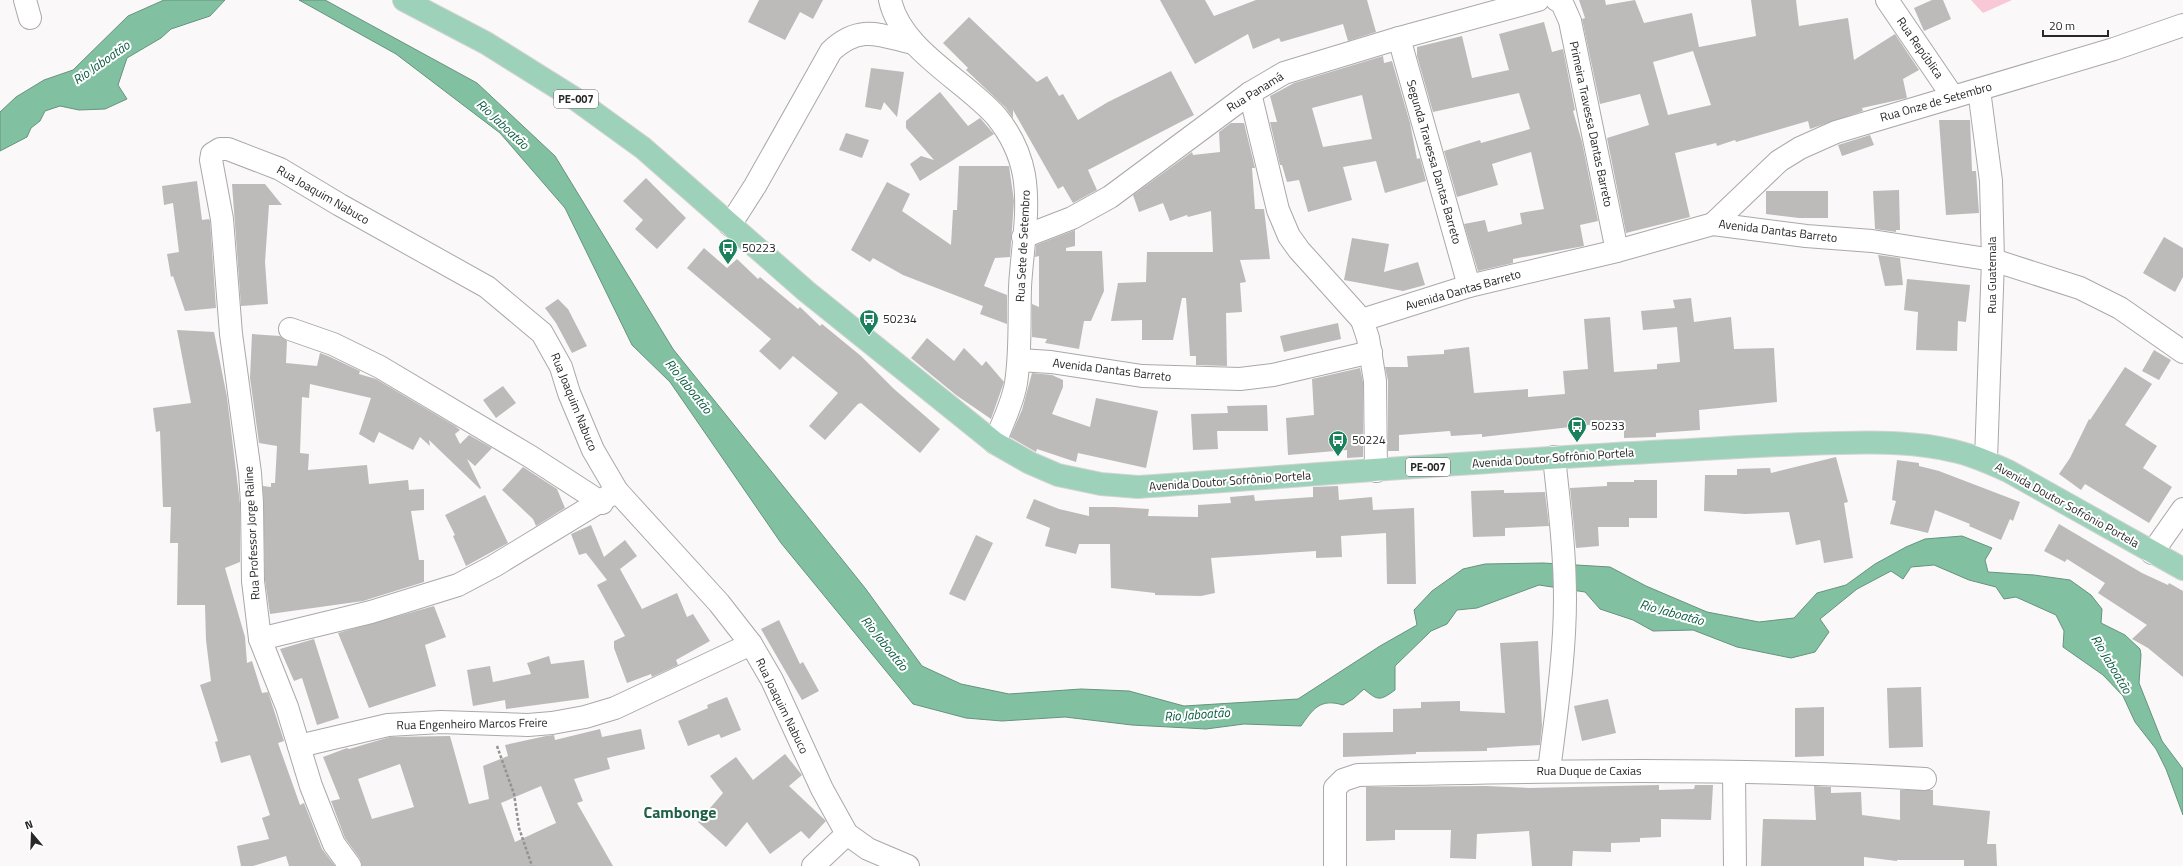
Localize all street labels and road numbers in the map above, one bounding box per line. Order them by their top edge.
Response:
street label: Rua República [1892,13,1949,82]
street label: Primeira Travessa Dantas Barreto [1565,39,1618,209]
street label: Rua Panamá [1223,67,1287,117]
street label: Rua Onze de Setembro [1878,76,1994,127]
street label: Segunda Travessa Dantas Barreto [1402,77,1467,246]
road number: PE-007 [554,90,598,108]
street label: Rua Joaquim Nabuco [273,160,373,229]
street label: Rua Sete de Setembro [1010,189,1035,303]
street label: Avenida Dantas Barreto [1718,214,1839,247]
street label: Rua Guatemala [1982,236,2001,314]
street label: Avenida Dantas Barreto [1403,264,1523,315]
street label: Rua Joaquim Nabuco [546,350,603,454]
street label: Avenida Dantas Barreto [1052,353,1173,386]
street label: Avenida Doutor Sofrônio Portela [1471,442,1635,473]
street label: Avenida Doutor Sofrônio Portela [1992,457,2143,552]
road number: PE-007 [1406,458,1450,476]
street label: Avenida Doutor Sofrônio Portela [1148,465,1312,496]
street label: Rua Professor Jorge Raline [239,466,264,600]
street label: Rua Joaquim Nabuco [751,655,814,757]
street label: Rua Engenheiro Marcos Freire [396,713,548,734]
street label: Rua Duque de Caxias [1536,761,1642,780]

